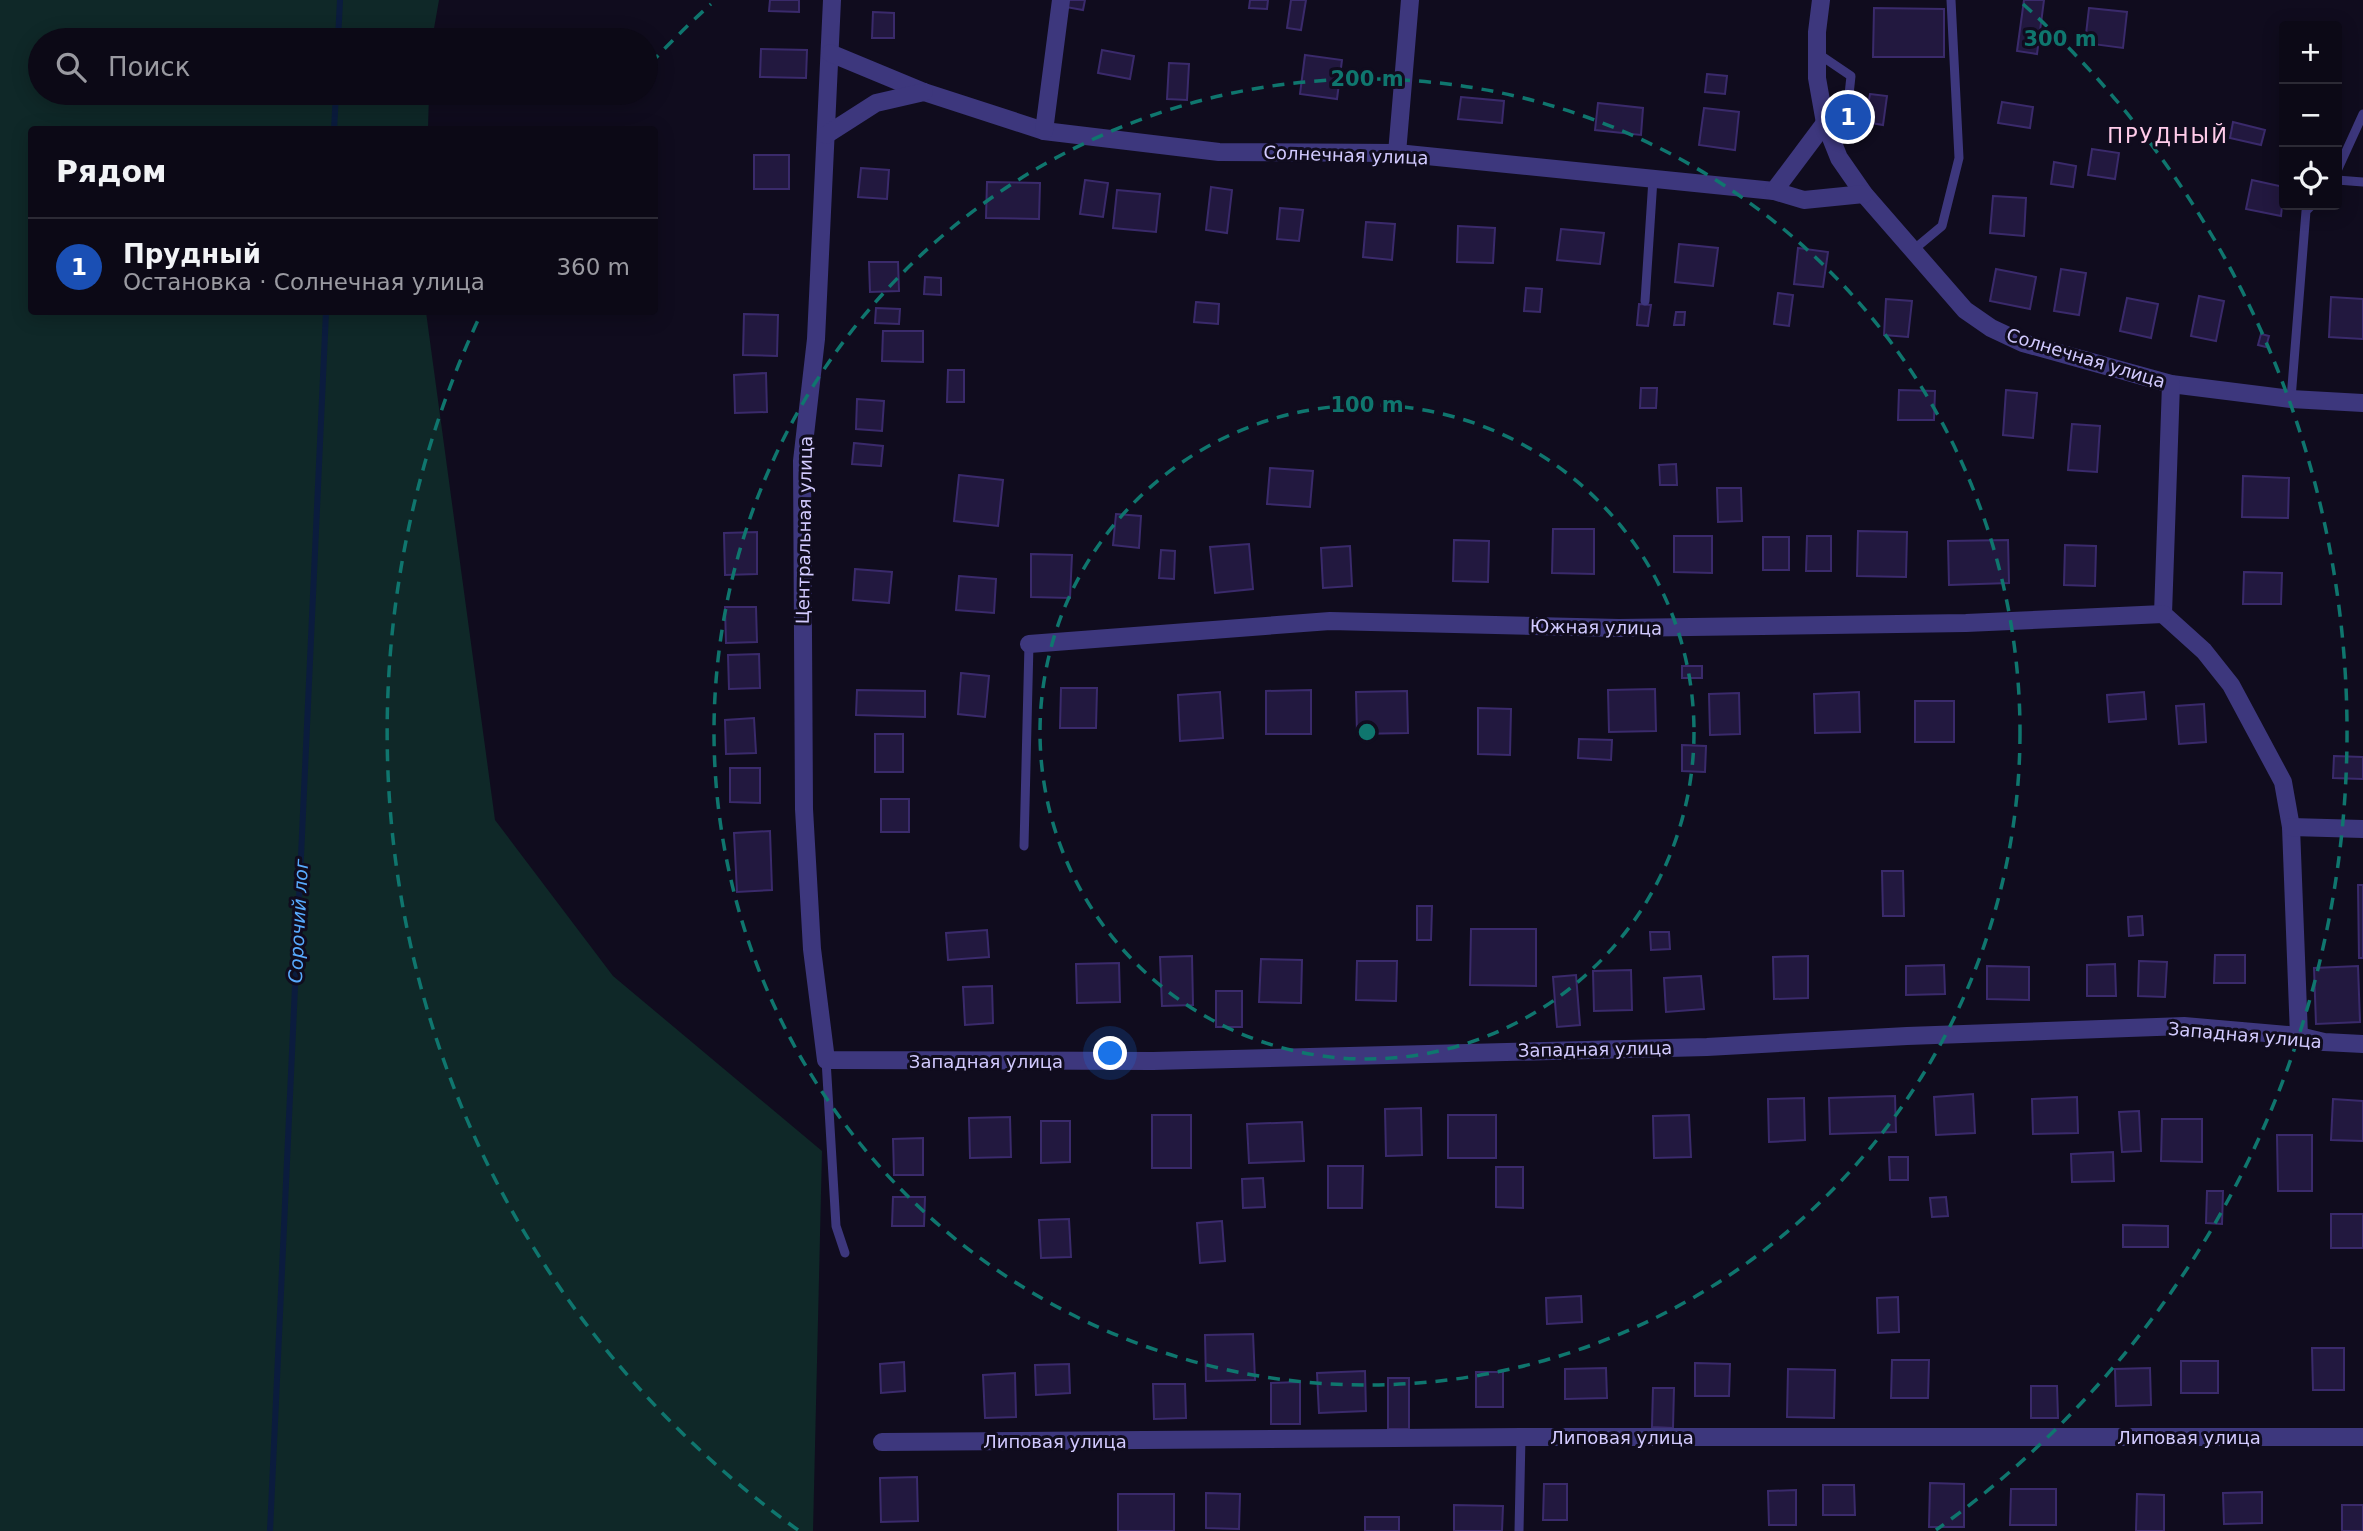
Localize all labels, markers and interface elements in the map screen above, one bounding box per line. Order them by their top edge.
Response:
map controls [2279,21,2342,210]
button: + [2279,21,2342,84]
text: 300 m [2023,27,2097,51]
search box [28,28,658,105]
icon: search [52,48,90,86]
text: Поиск [108,52,190,82]
text: 200 m [1330,67,1404,91]
button: − [2279,84,2342,147]
pin: 1 [1825,91,1871,143]
district label: ПРУДНЫЙ [2107,123,2229,148]
street label: Солнечная улица [1263,142,1429,168]
button: locate [2279,147,2342,210]
text: Рядом [56,154,167,189]
text: Прудный [123,239,261,269]
text: 1 [71,254,87,280]
text: 360 m [556,254,630,280]
text: Остановка · Солнечная улица [123,269,485,295]
street label: Солнечная улица [2004,324,2168,392]
text: 100 m [1330,393,1404,417]
street label: Центральная улица [792,436,816,624]
street label: Южная улица [1530,615,1662,639]
centre of rings [1355,720,1379,744]
water label: Сорочий лог [284,857,312,984]
street label: Западная улица [2167,1018,2323,1052]
your location [1093,1036,1127,1070]
street label: Западная улица [1518,1037,1672,1061]
street label: Западная улица [909,1051,1063,1072]
street label: Липовая улица [1550,1427,1694,1448]
street label: Липовая улица [2117,1427,2261,1448]
street label: Липовая улица [983,1431,1127,1452]

